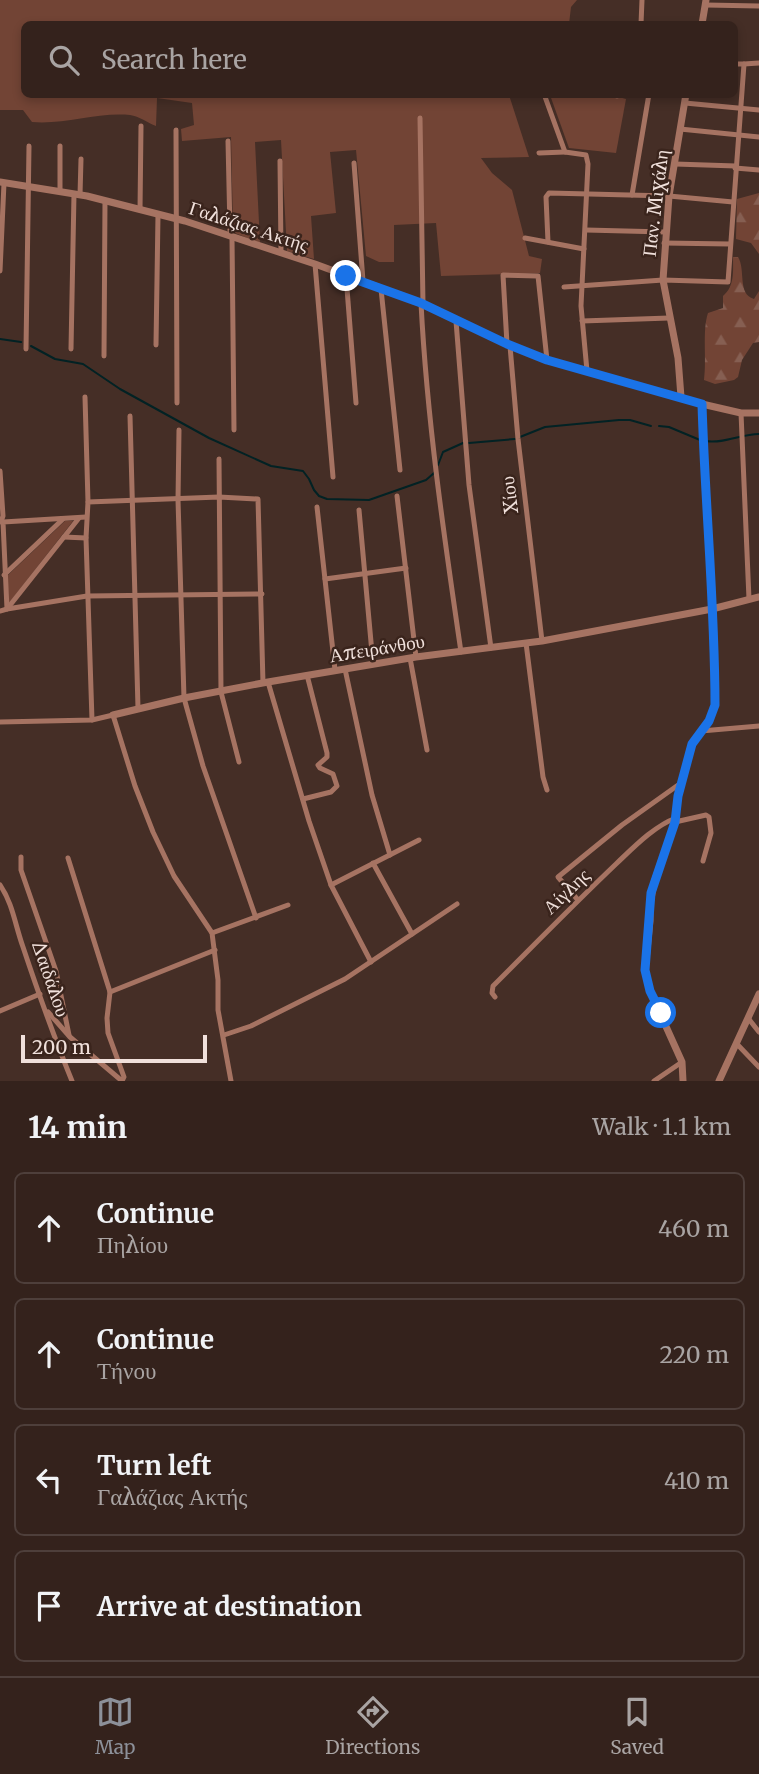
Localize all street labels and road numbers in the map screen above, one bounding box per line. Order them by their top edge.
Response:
street label: Παν. Μιχάλη [637,148,673,258]
street label: Γαλάζιας Ακτής [186,195,312,257]
street label: Χίου [495,475,523,515]
street label: Απειράνθου [328,629,426,667]
street label: Αίγλης [538,863,595,919]
street label: Δαιδάλου [27,936,75,1020]

